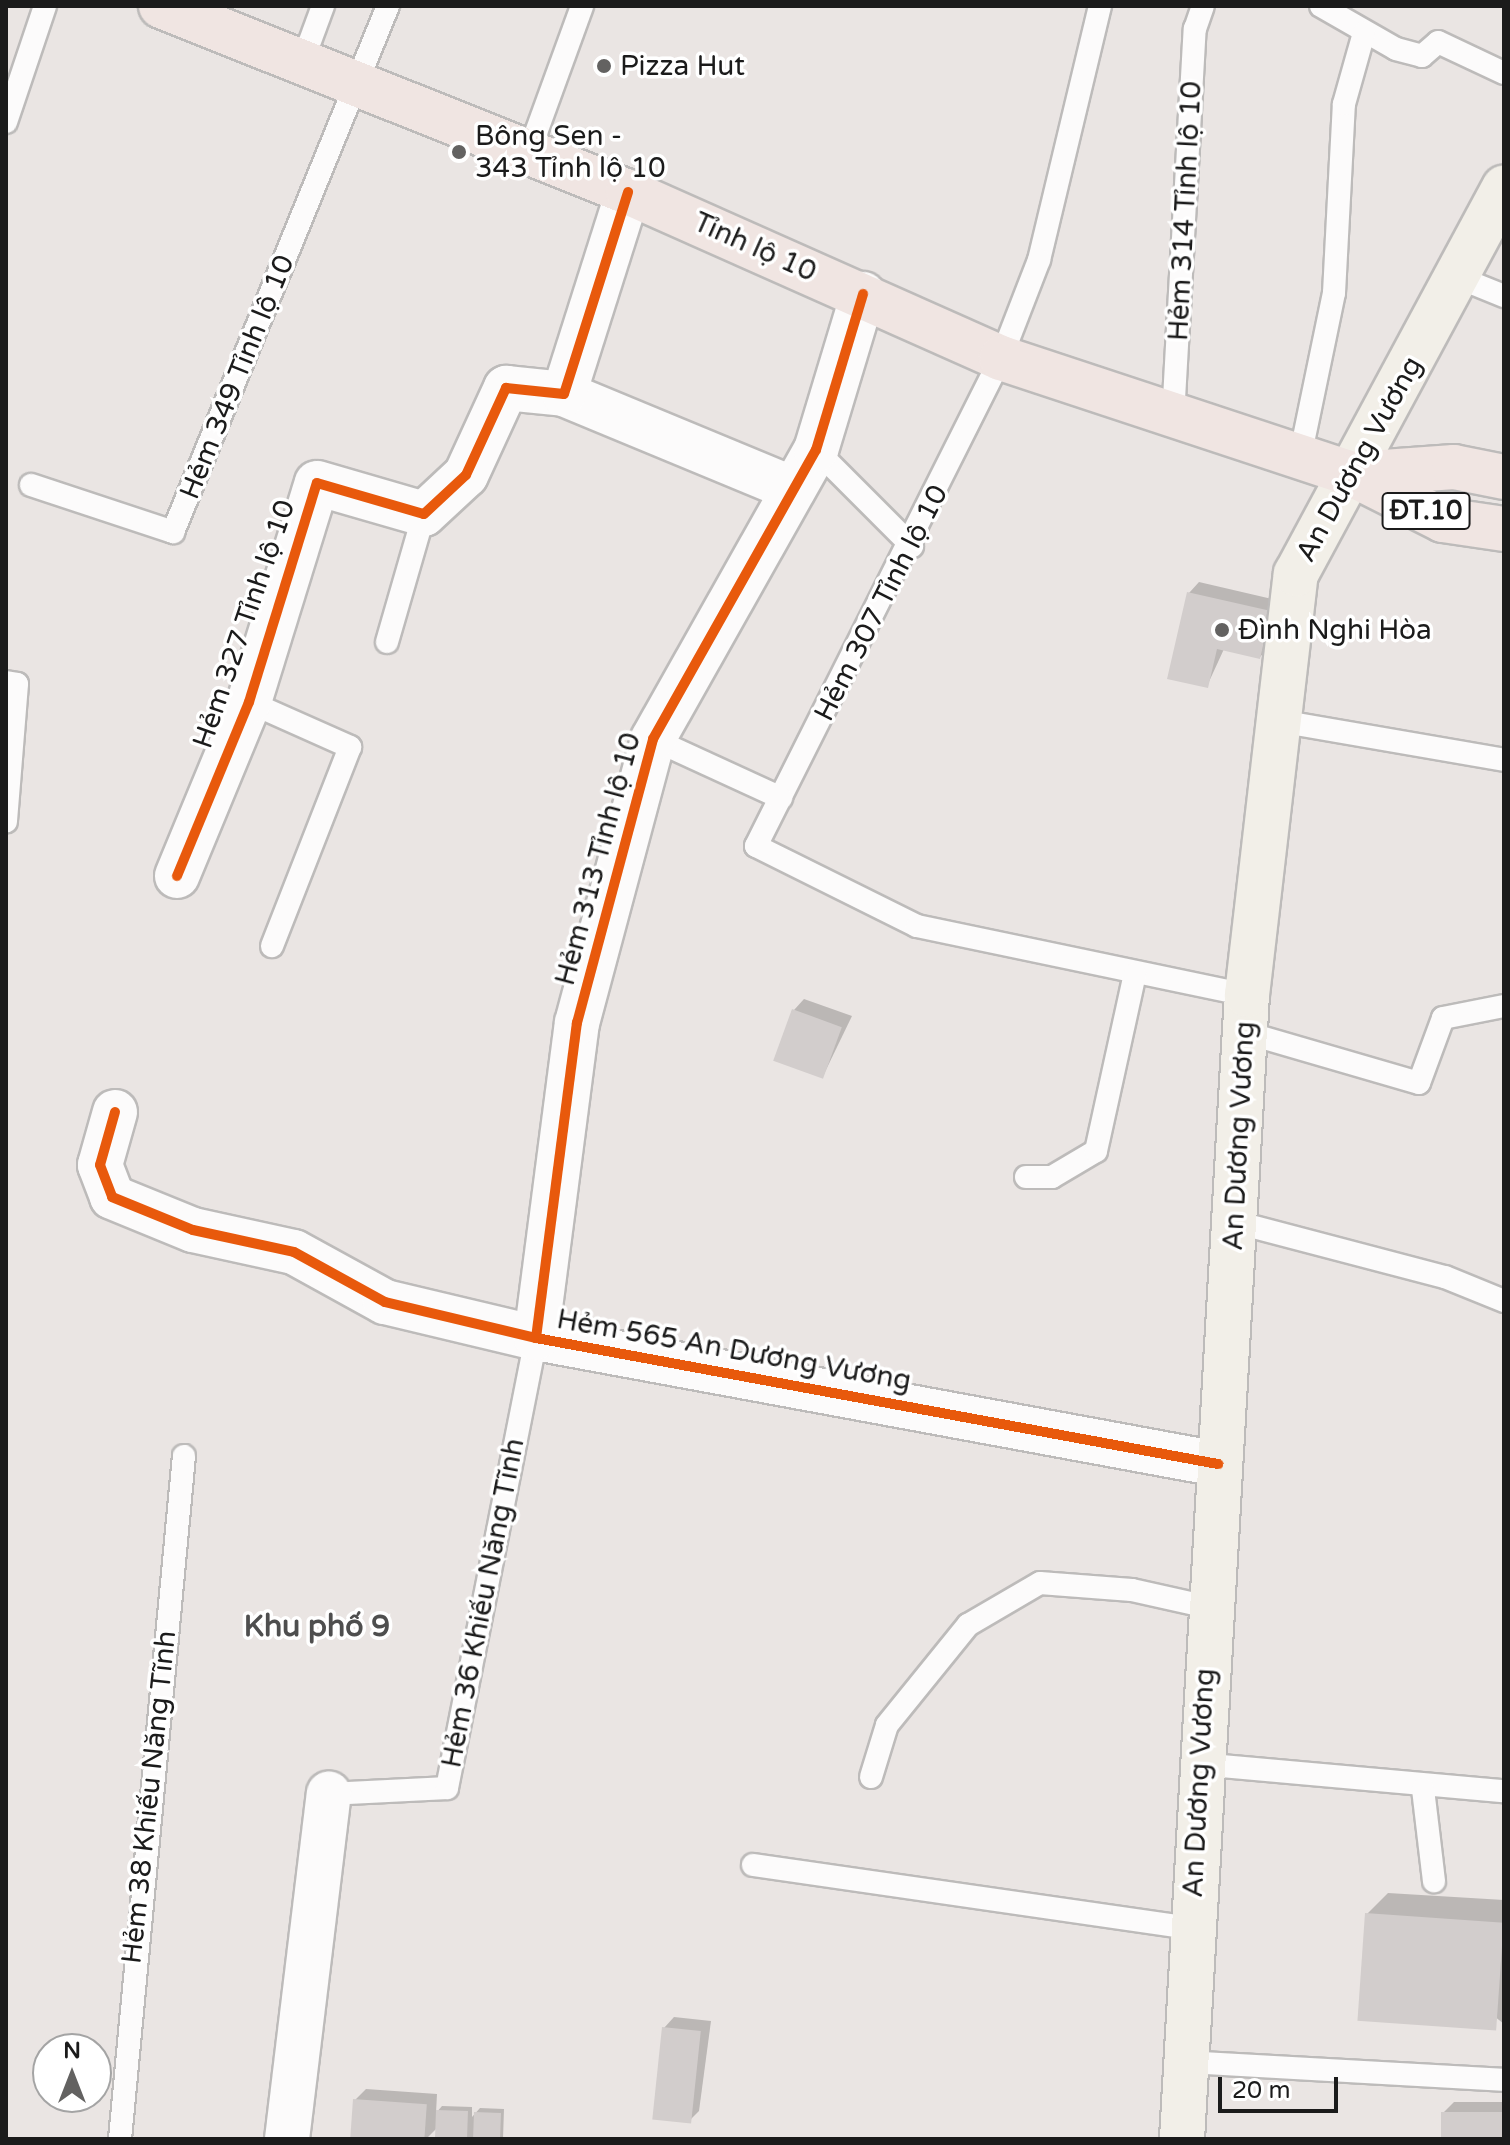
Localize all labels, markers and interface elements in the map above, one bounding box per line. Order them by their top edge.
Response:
place label: Pizza Hut [620,49,745,83]
marker: Pizza Hut [595,57,613,75]
street label: Hẻm 314 Tỉnh lộ 10 [1161,80,1209,342]
place label: Bông Sen - 343 Tỉnh lộ 10 [475,119,666,185]
marker: Bông Sen - 343 Tỉnh lộ 10 [450,143,468,161]
street label: Tỉnh lộ 10 [689,205,821,289]
street label: Hẻm 349 Tỉnh lộ 10 [173,250,301,504]
street label: An Dương Vương [1289,350,1429,568]
street label: Hẻm 307 Tỉnh lộ 10 [807,479,955,727]
road number: ĐT.10 [1380,489,1472,533]
street label: Hẻm 327 Tỉnh lộ 10 [186,496,302,752]
place label: Đình Nghi Hòa [1238,613,1432,647]
marker: Đình Nghi Hòa [1213,621,1231,639]
street label: Hẻm 313 Tỉnh lộ 10 [548,729,648,989]
street label: An Dương Vương [1216,1020,1262,1252]
street label: Hẻm 565 An Dương Vương [554,1302,914,1398]
street label: Hẻm 36 Khiếu Năng Tĩnh [435,1435,531,1771]
district label: Khu phố 9 [244,1609,390,1645]
street label: Hẻm 38 Khiếu Năng Tĩnh [115,1629,183,1965]
street label: An Dương Vương [1176,1667,1222,1899]
north arrow [32,2033,112,2113]
text: N [63,2038,81,2064]
scale bar [1222,2061,1342,2111]
text: 20 m [1232,2076,1290,2105]

